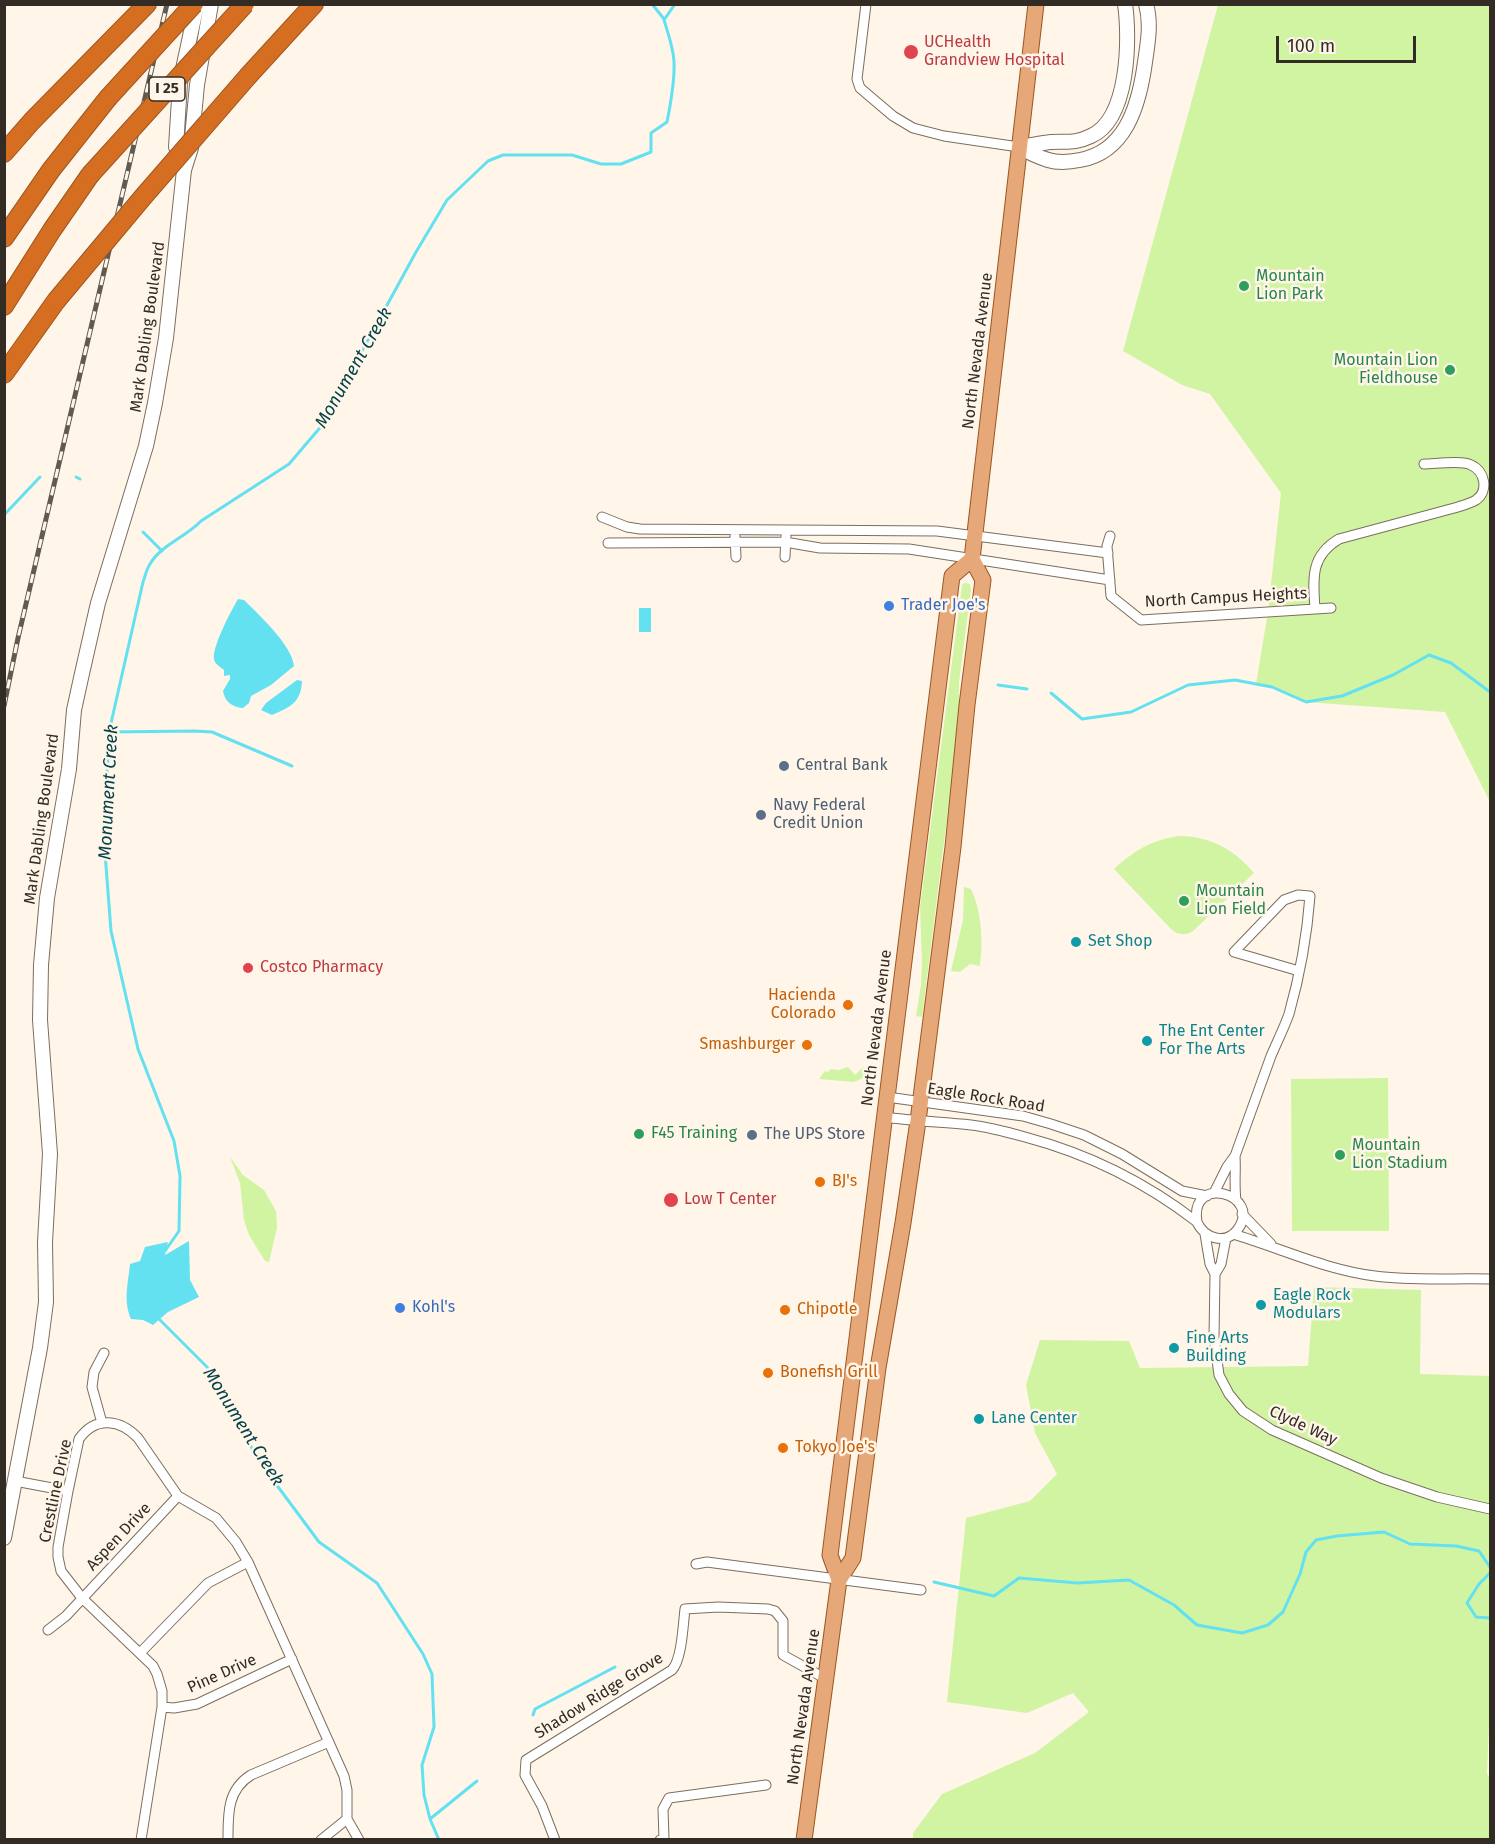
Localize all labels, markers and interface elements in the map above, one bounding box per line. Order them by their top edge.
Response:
scale bar [1279,24,1418,62]
place label: UCHealth Grandview Hospital [924,33,1065,71]
text: 100 m [1287,35,1335,57]
marker: UCHealth Grandview Hospital [902,43,920,61]
road number: I 25 [149,77,185,101]
street label: Mark Dabling Boulevard [126,240,170,414]
place label: Mountain Lion Park [1256,267,1325,305]
street label: North Nevada Avenue [959,272,997,430]
marker: Mountain Lion Park [1237,279,1251,293]
water label: Monument Creek [311,304,397,432]
place label: Mountain Lion Fieldhouse [1334,351,1438,389]
marker: Mountain Lion Fieldhouse [1443,363,1457,377]
street label: North Campus Heights [1144,584,1308,612]
place label: Trader Joe's [901,596,985,616]
marker: Trader Joe's [882,599,896,613]
water label: Monument Creek [95,724,123,860]
street label: Mark Dabling Boulevard [20,732,64,906]
place label: Central Bank [796,756,888,776]
marker: Central Bank [777,759,791,773]
place label: Navy Federal Credit Union [773,796,866,834]
marker: Navy Federal Credit Union [754,808,768,822]
place label: Mountain Lion Field [1196,882,1266,920]
marker: Mountain Lion Field [1177,894,1191,908]
place label: Set Shop [1088,932,1152,952]
marker: Set Shop [1069,935,1083,949]
street label: North Nevada Avenue [858,949,896,1107]
place label: Costco Pharmacy [260,958,383,978]
marker: Costco Pharmacy [241,961,255,975]
place label: Hacienda Colorado [768,986,836,1024]
marker: Hacienda Colorado [841,998,855,1012]
place label: The Ent Center For The Arts [1159,1022,1265,1060]
marker: The Ent Center For The Arts [1140,1034,1154,1048]
place label: Smashburger [699,1035,795,1055]
marker: Smashburger [800,1038,814,1052]
street label: Eagle Rock Road [926,1079,1046,1117]
place label: F45 Training [651,1124,737,1144]
place label: The UPS Store [764,1125,865,1145]
marker: F45 Training [632,1127,646,1141]
marker: The UPS Store [745,1128,759,1142]
place label: Mountain Lion Stadium [1352,1136,1448,1174]
marker: Mountain Lion Stadium [1333,1148,1347,1162]
place label: BJ's [832,1172,857,1192]
marker: BJ's [813,1175,827,1189]
place label: Low T Center [684,1190,776,1210]
marker: Low T Center [662,1191,680,1209]
place label: Eagle Rock Modulars [1273,1286,1350,1324]
place label: Kohl's [412,1298,455,1318]
marker: Eagle Rock Modulars [1254,1298,1268,1312]
place label: Chipotle [797,1300,857,1320]
marker: Kohl's [393,1301,407,1315]
marker: Chipotle [778,1303,792,1317]
place label: Fine Arts Building [1186,1329,1249,1367]
marker: Fine Arts Building [1167,1341,1181,1355]
place label: Bonefish Grill [780,1363,878,1383]
water label: Monument Creek [198,1364,288,1490]
marker: Bonefish Grill [761,1366,775,1380]
street label: Clyde Way [1266,1402,1340,1450]
place label: Lane Center [991,1409,1077,1429]
marker: Lane Center [972,1412,986,1426]
street label: Crestline Drive [36,1438,76,1544]
place label: Tokyo Joe's [795,1438,875,1458]
marker: Tokyo Joe's [776,1441,790,1455]
street label: Aspen Drive [83,1499,155,1575]
street label: North Nevada Avenue [784,1628,824,1786]
street label: Shadow Ridge Grove [531,1649,667,1743]
street label: Pine Drive [184,1650,260,1698]

